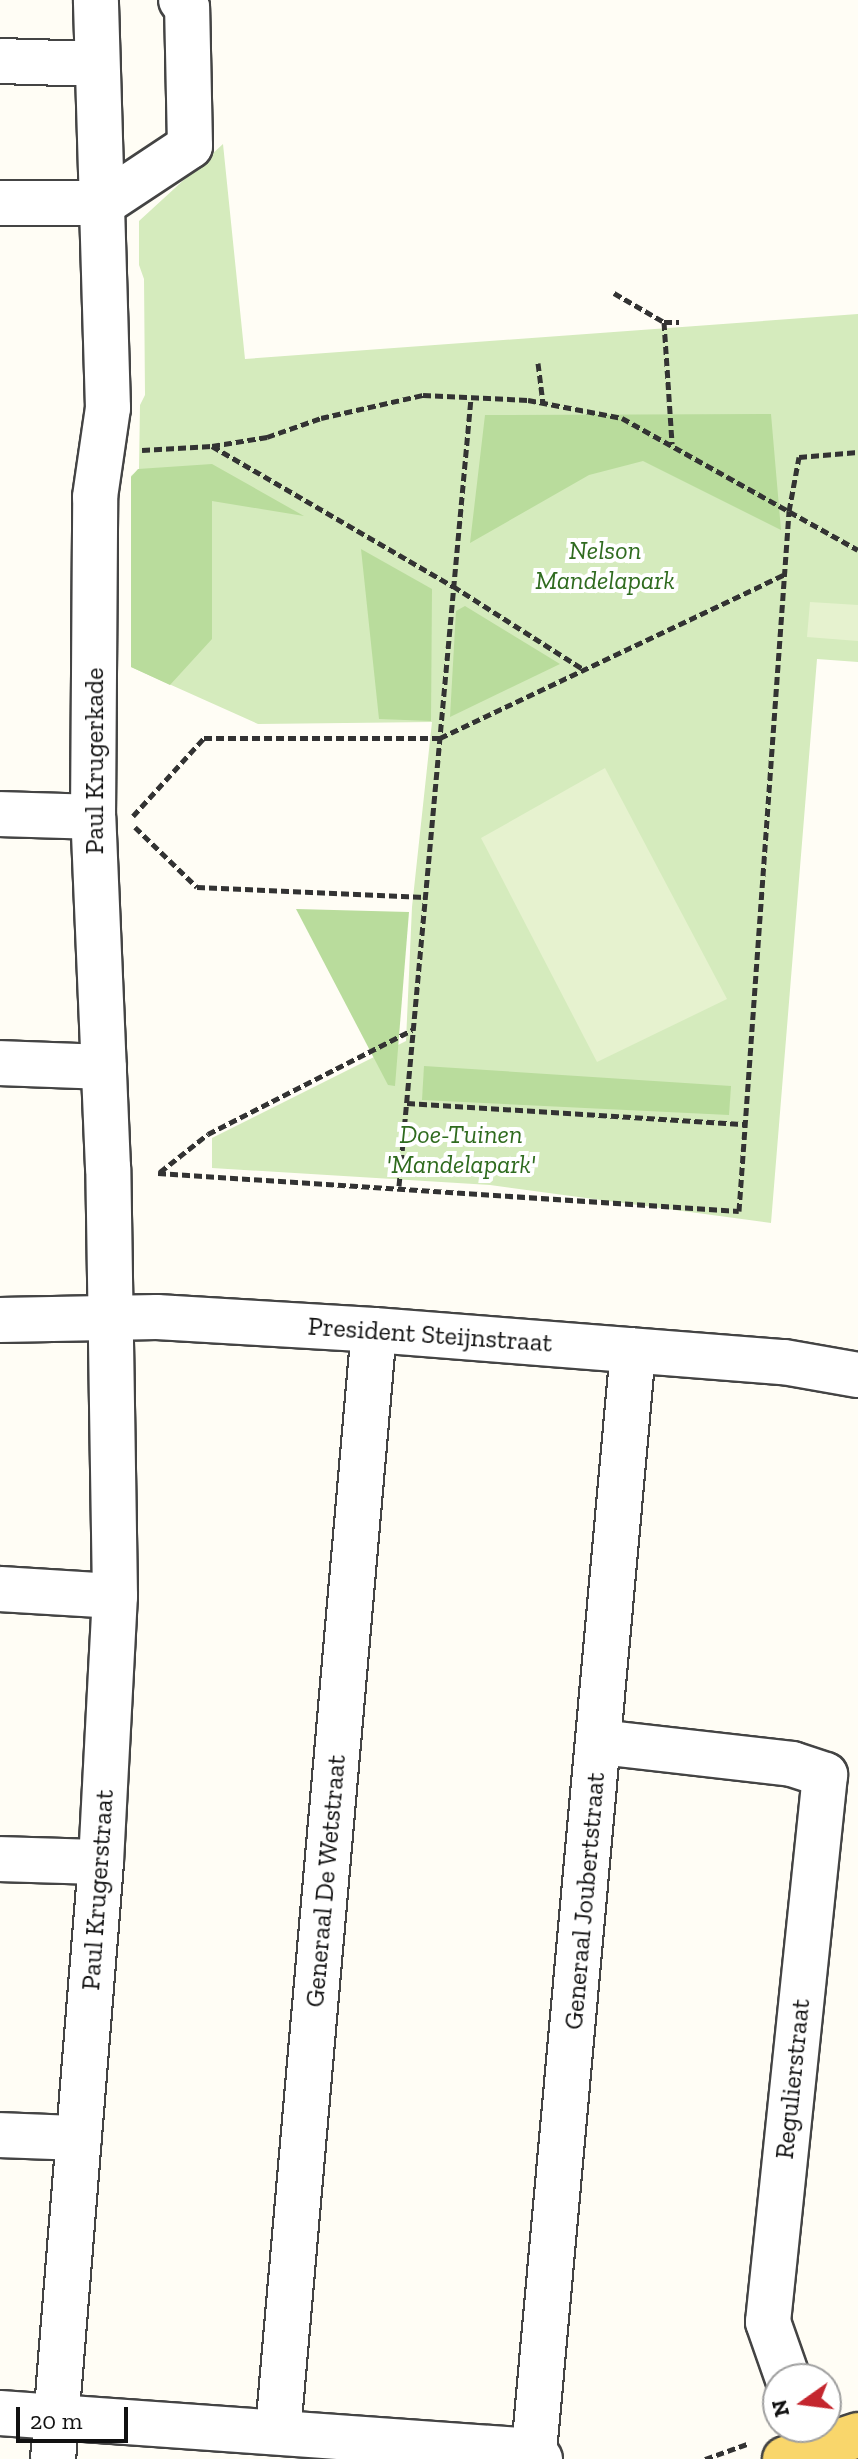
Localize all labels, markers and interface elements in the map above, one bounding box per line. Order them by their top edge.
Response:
park label: Nelson Mandelapark [535,535,675,596]
street label: Paul Krugerkade [79,668,111,854]
park label: Doe-Tuinen 'Mandelapark' [386,1119,536,1180]
street label: President Steijnstraat [307,1311,553,1359]
street label: Generaal De Wetstraat [299,1753,353,2009]
street label: Generaal Joubertstraat [558,1771,612,2031]
street label: Paul Krugerstraat [75,1789,121,1991]
street label: Regulierstraat [769,1997,817,2161]
north arrow [762,2363,842,2443]
scale bar [20,2391,132,2441]
text: N [765,2397,795,2420]
text: 20 m [30,2406,82,2435]

